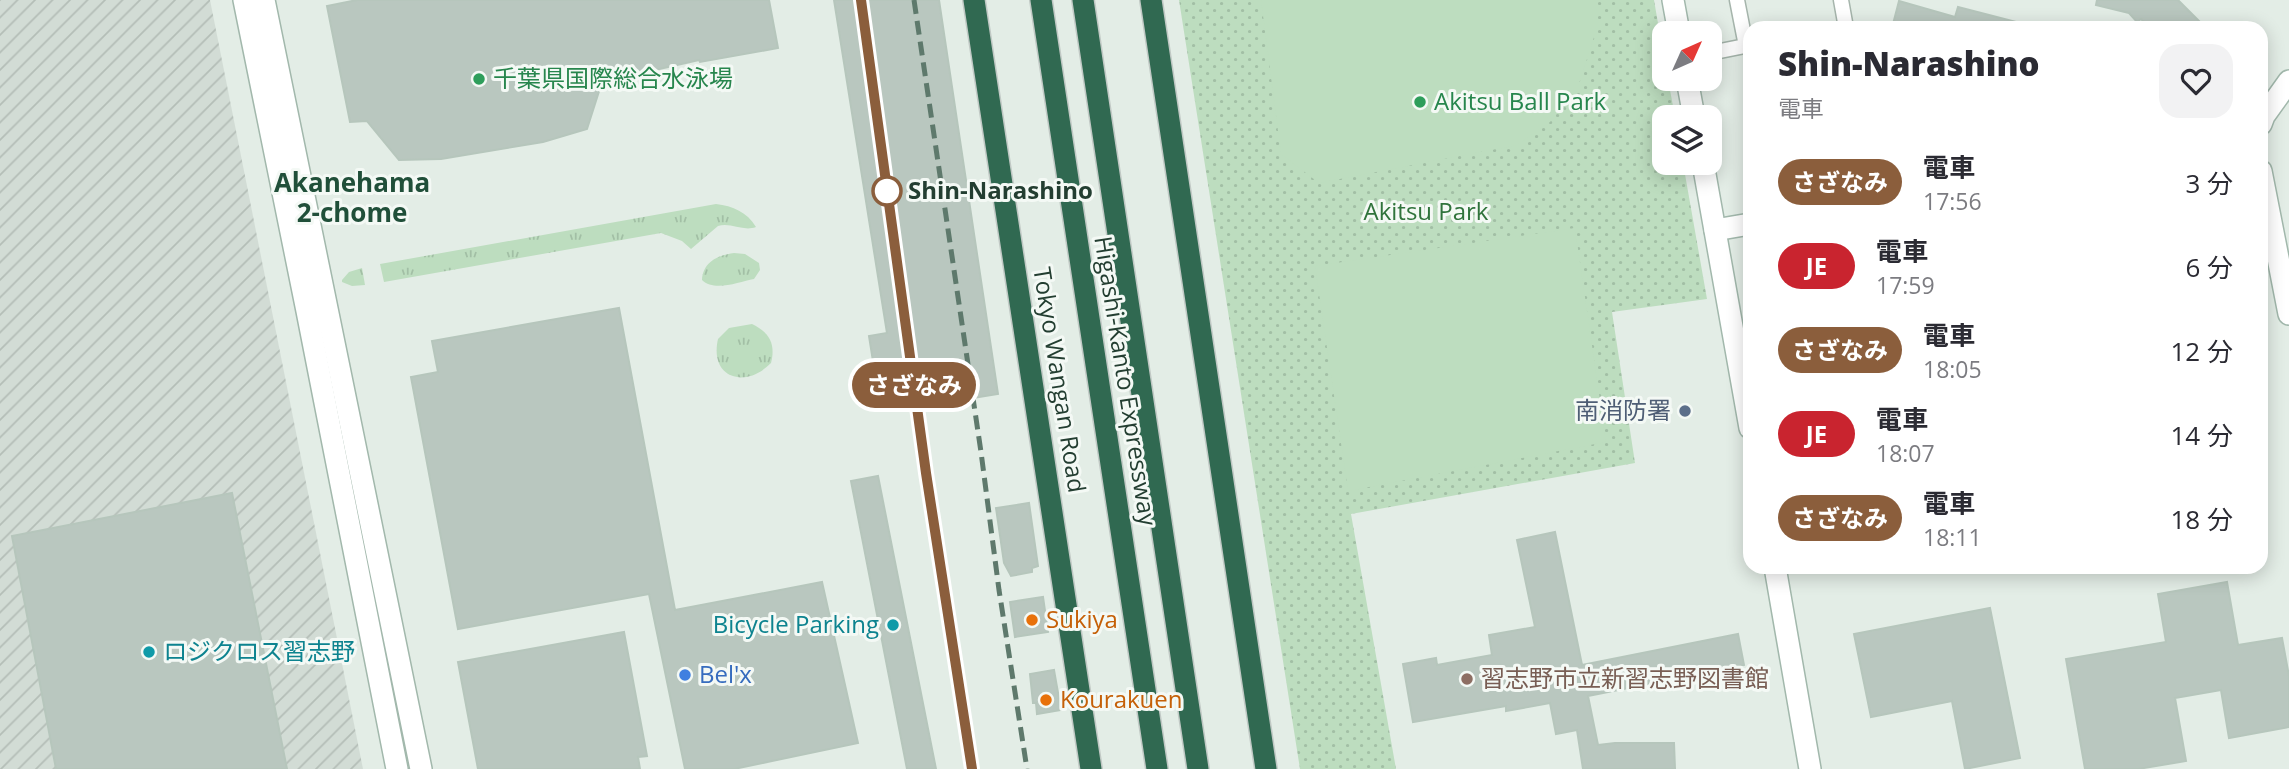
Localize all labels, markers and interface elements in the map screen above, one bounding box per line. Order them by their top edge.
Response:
north arrow [1652,21,1722,91]
map controls [1652,21,1722,175]
text: Shin-Narashino [1778,41,2040,86]
button: heart [2159,44,2233,118]
place label: 千葉県国際総合水泳場 [493,61,733,94]
marker: 千葉県国際総合水泳場 [471,71,487,87]
place label: Akitsu Ball Park [1434,84,1607,117]
text: 電車 [1778,92,1824,124]
marker: Akitsu Ball Park [1412,94,1428,110]
button: layers [1652,105,1722,175]
text: 電車 [1923,149,1975,185]
district label: Akanehama 2-chome [274,164,430,230]
text: さざなみ [1792,165,1888,198]
text: 3 分 [2185,165,2233,201]
place label: Shin-Narashino [908,173,1093,206]
marker: Shin-Narashino [872,176,902,206]
text: 17:56 [1923,185,1982,217]
park label: Akitsu Park [1364,194,1489,227]
text: 電車 [1876,233,1928,269]
street label: Higashi-Kanto Expressway [1087,234,1166,529]
text: JE [1806,249,1827,282]
text: 6 分 [2185,249,2233,285]
street label: Tokyo Wangan Road [1026,265,1095,495]
text: 17:59 [1876,269,1935,301]
text: 電車 [1923,317,1975,353]
text: さざなみ [1792,333,1888,366]
text: 12 分 [2171,333,2233,369]
text: 18:05 [1923,353,1982,385]
line badge: さざなみ [865,362,963,408]
text: さざなみ [866,368,962,401]
place label: 南消防署 [1575,393,1671,426]
text: 電車 [1876,401,1928,437]
marker: 南消防署 [1677,403,1693,419]
text: JE [1806,417,1827,450]
text: 14 分 [2171,417,2233,453]
text: 18:07 [1876,437,1935,469]
text: 電車 [1923,485,1975,521]
text: さざなみ [1792,501,1888,534]
text: 18 分 [2171,501,2233,537]
text: 18:11 [1923,521,1982,553]
place label: Sukiya [1046,602,1118,635]
place label: Bicycle Parking [713,607,879,640]
marker: Sukiya [1024,612,1040,628]
marker: Bicycle Parking [885,617,901,633]
place label: ロジクロス習志野 [163,634,355,667]
marker: ロジクロス習志野 [141,644,157,660]
place label: Bel'x [699,657,752,690]
place label: 習志野市立新習志野図書館 [1481,661,1769,694]
marker: Bel'x [677,667,693,683]
marker: 習志野市立新習志野図書館 [1459,671,1475,687]
place label: Kourakuen [1060,682,1183,715]
marker: Kourakuen [1038,692,1054,708]

